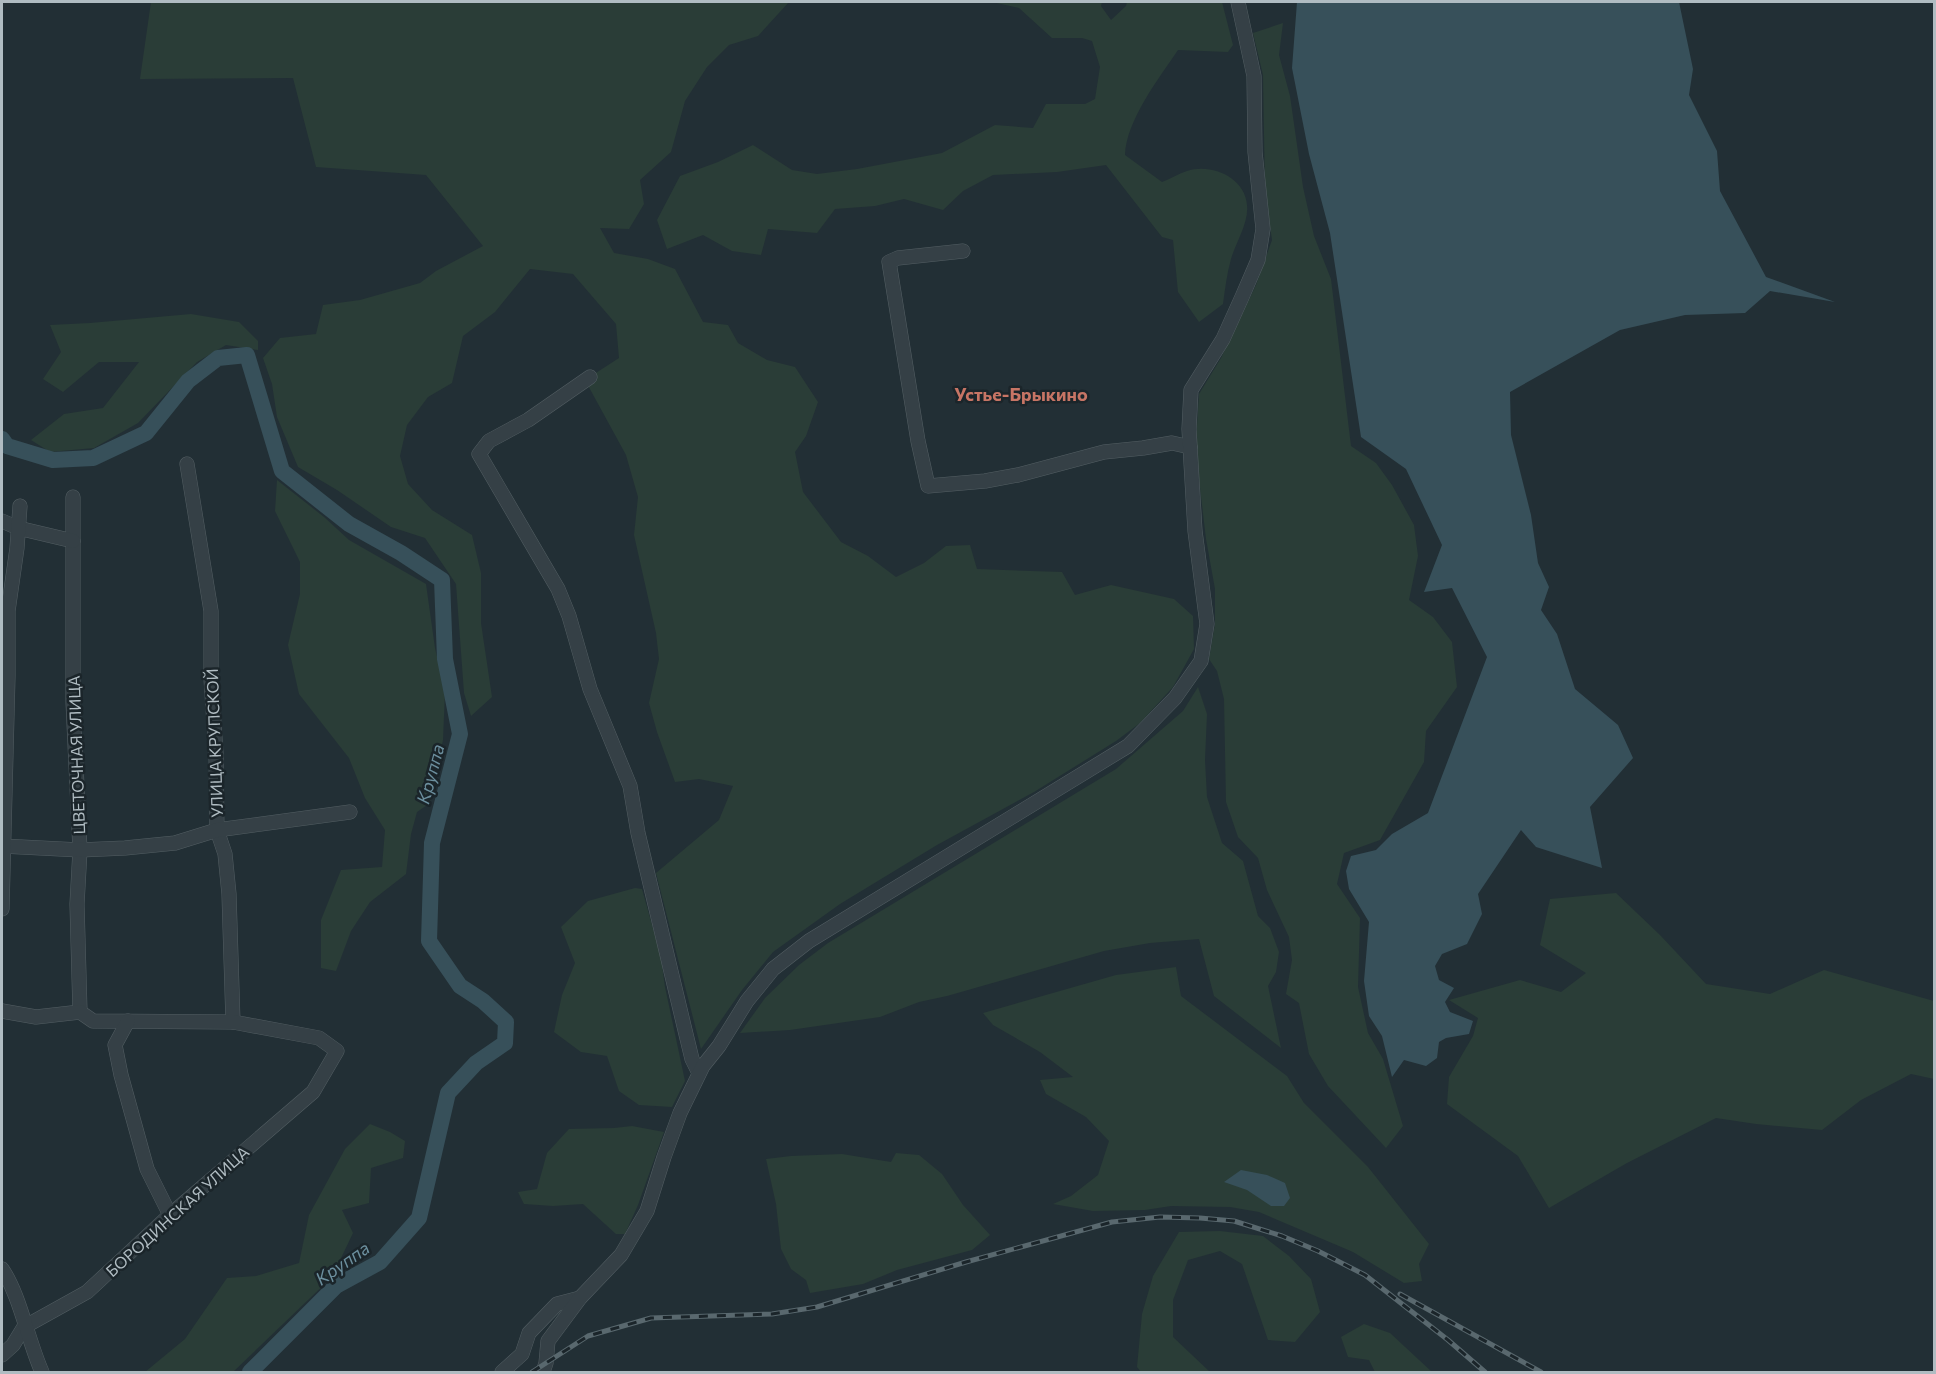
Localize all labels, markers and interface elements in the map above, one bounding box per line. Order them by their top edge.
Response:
district label: Устье-Брыкино [954,383,1088,405]
street label: УЛИЦА КРУПСКОЙ [202,668,226,818]
street label: ЦВЕТОЧНАЯ УЛИЦА [64,675,88,835]
water label: Круппа [411,742,449,806]
street label: БОРОДИНСКАЯ УЛИЦА [102,1142,252,1280]
water label: Круппа [311,1236,373,1290]

